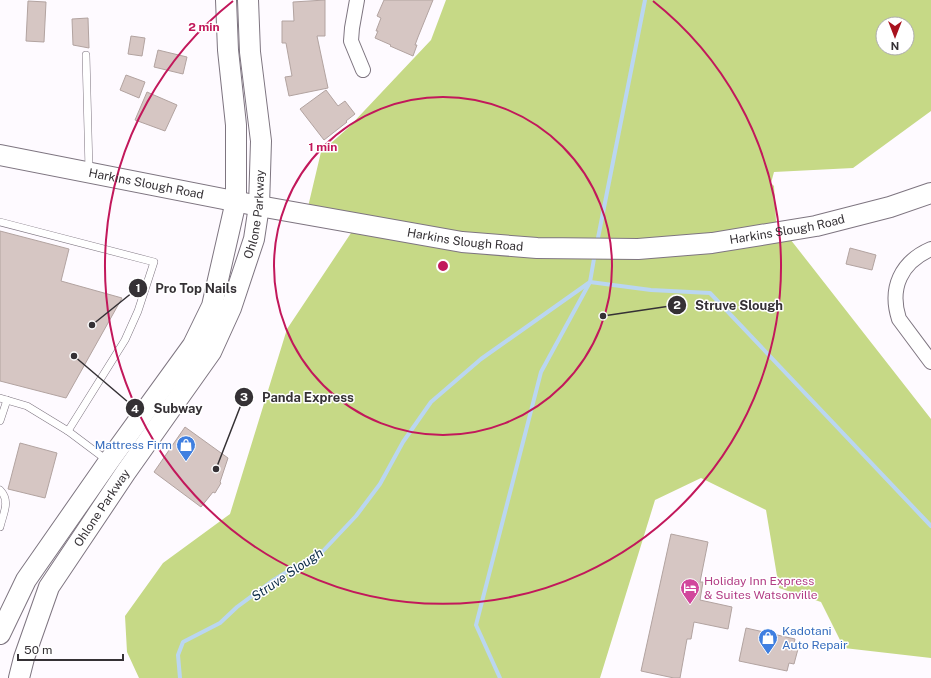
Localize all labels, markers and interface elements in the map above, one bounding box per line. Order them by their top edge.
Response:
north arrow [875,16,915,56]
text: 2 min [188,20,220,34]
text: N [891,40,899,52]
text: 1 min [309,140,337,154]
street label: Harkins Slough Road [87,166,205,202]
street label: Ohlone Parkway [241,169,267,261]
street label: Harkins Slough Road [728,212,846,247]
street label: Harkins Slough Road [406,225,524,254]
centre of rings [436,259,450,273]
callout: Pro Top Nails [128,276,245,301]
text: 1 [135,281,141,295]
text: Pro Top Nails [155,281,237,296]
callout: Struve Slough [667,293,791,318]
text: 2 [673,298,681,312]
text: Struve Slough [695,298,783,313]
callout: Panda Express [234,385,362,410]
text: 3 [240,390,248,404]
text: Panda Express [262,390,354,405]
callout: Subway [125,396,210,421]
text: Subway [154,401,203,416]
text: 4 [131,402,139,416]
shop icon: Mattress Firm [175,434,197,462]
place label: Mattress Firm [95,438,172,452]
street label: Ohlone Parkway [71,466,133,549]
water label: Struve Slough [249,545,326,604]
place label: Holiday Inn Express & Suites Watsonville [704,574,818,602]
hotel icon: Holiday Inn Express & Suites Watsonville [679,577,701,605]
place label: Kadotani Auto Repair [782,624,848,652]
shop icon: Kadotani Auto Repair [757,627,779,655]
scale bar [18,636,123,662]
text: 50 m [24,643,52,657]

